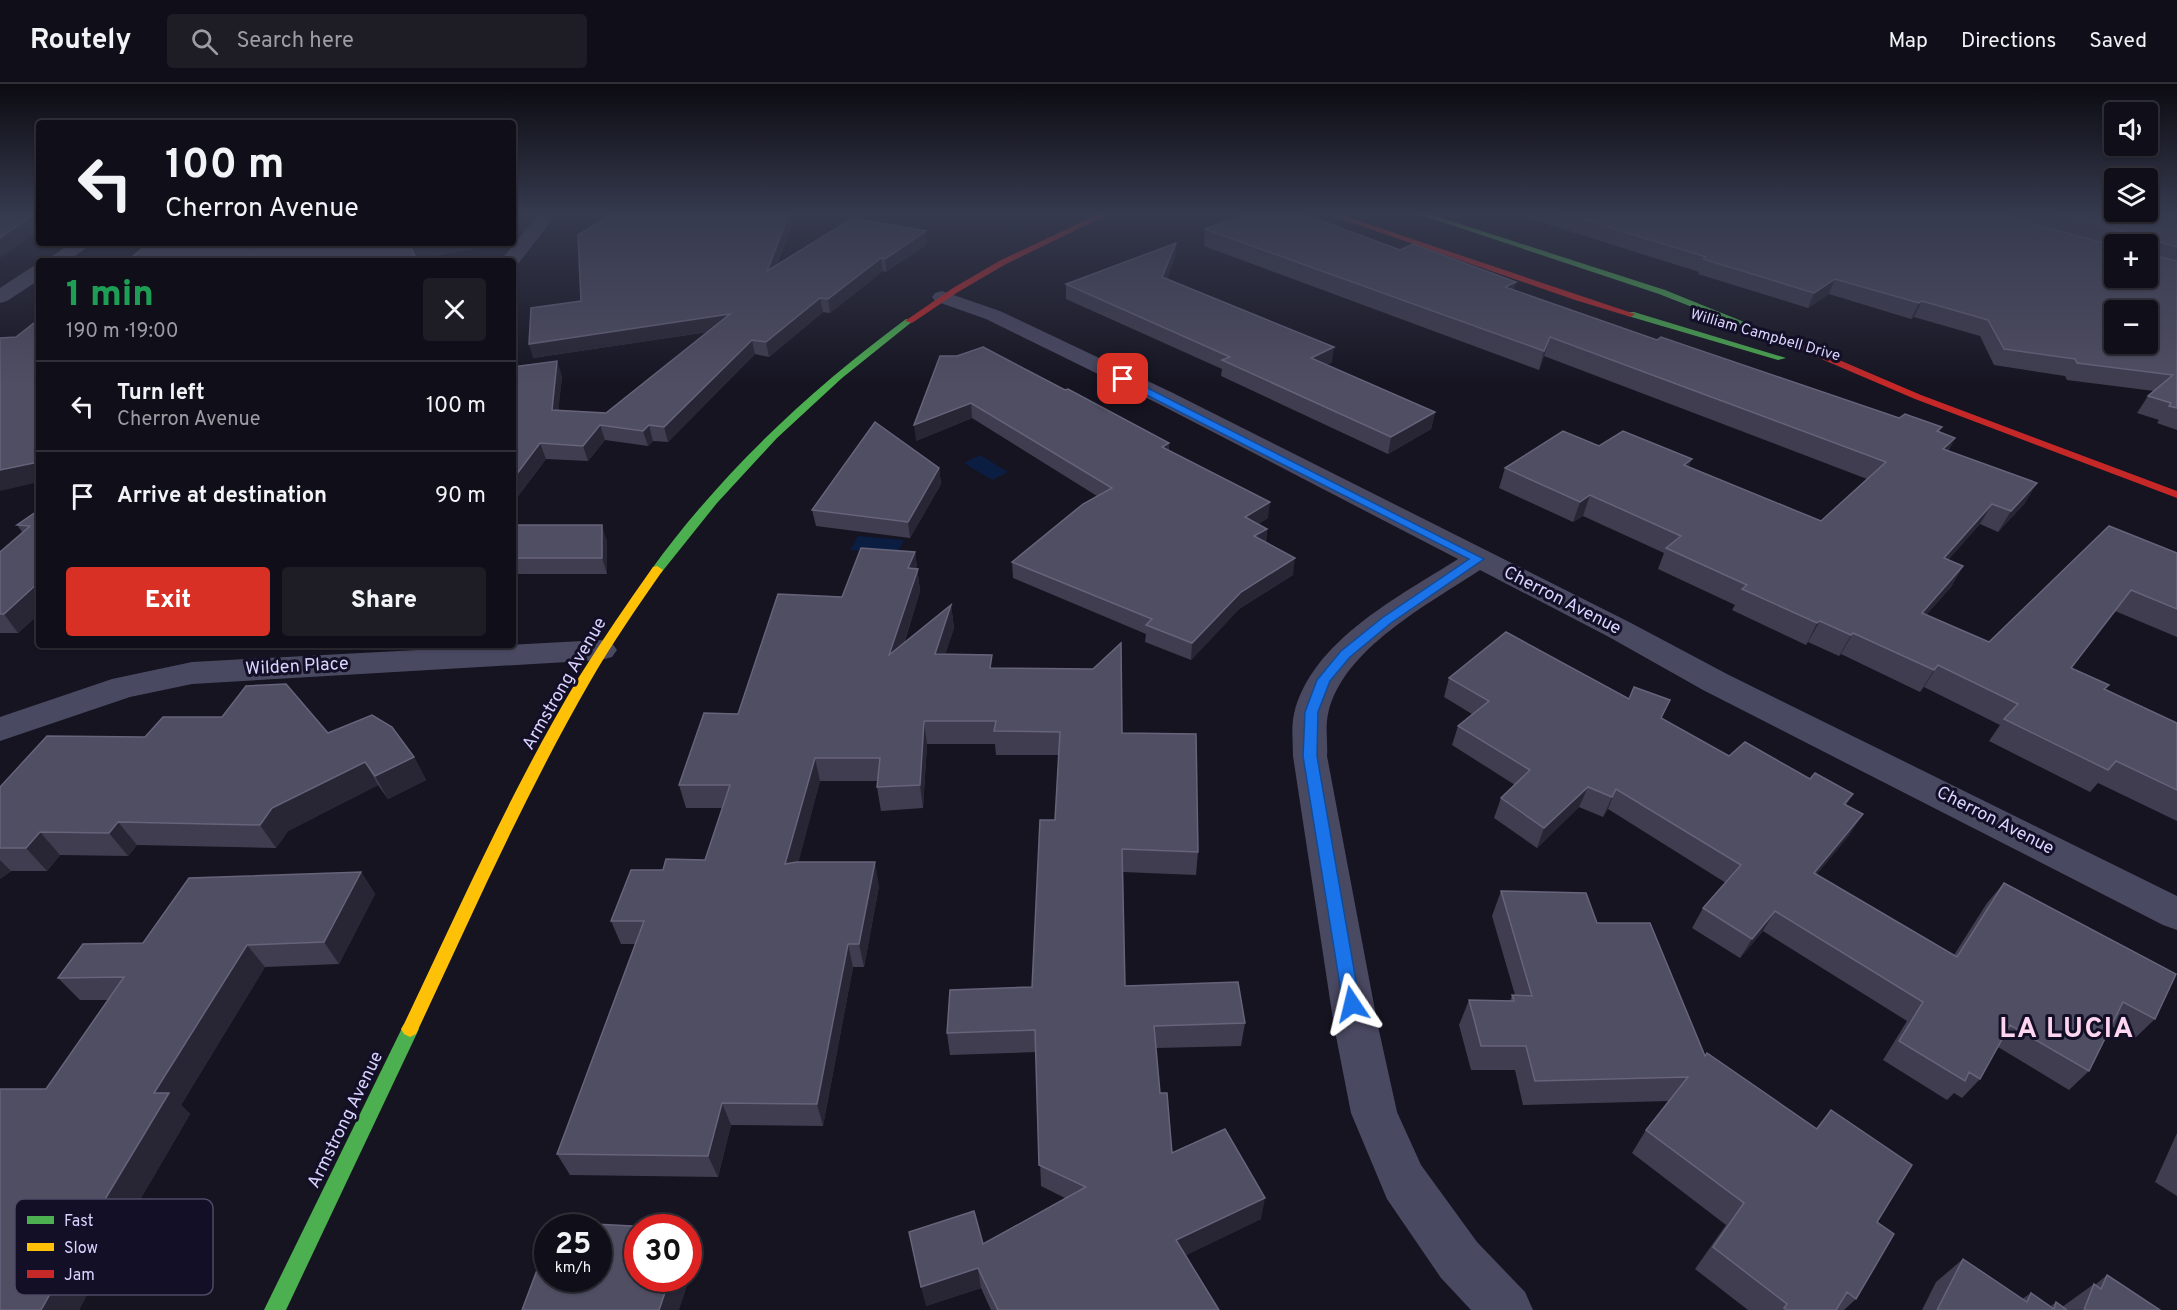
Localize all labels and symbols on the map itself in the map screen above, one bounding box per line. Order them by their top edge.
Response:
street label: William Campbell Drive [1688,305,1842,367]
pin [1097,353,1148,404]
street label: Cherron Avenue [1499,561,1625,641]
street label: Armstrong Avenue [518,614,612,754]
street label: Wilden Place [245,653,349,681]
street label: Cherron Avenue [1932,781,2058,861]
position arrow [1320,972,1384,1036]
district label: LA LUCIA [1999,1012,2135,1048]
street label: Armstrong Avenue [303,1048,389,1192]
legend [15,1199,213,1295]
text: Fast [64,1212,94,1232]
speed limit sign: 30 [624,1214,702,1292]
text: Slow [64,1239,98,1259]
text: Jam [64,1266,95,1286]

